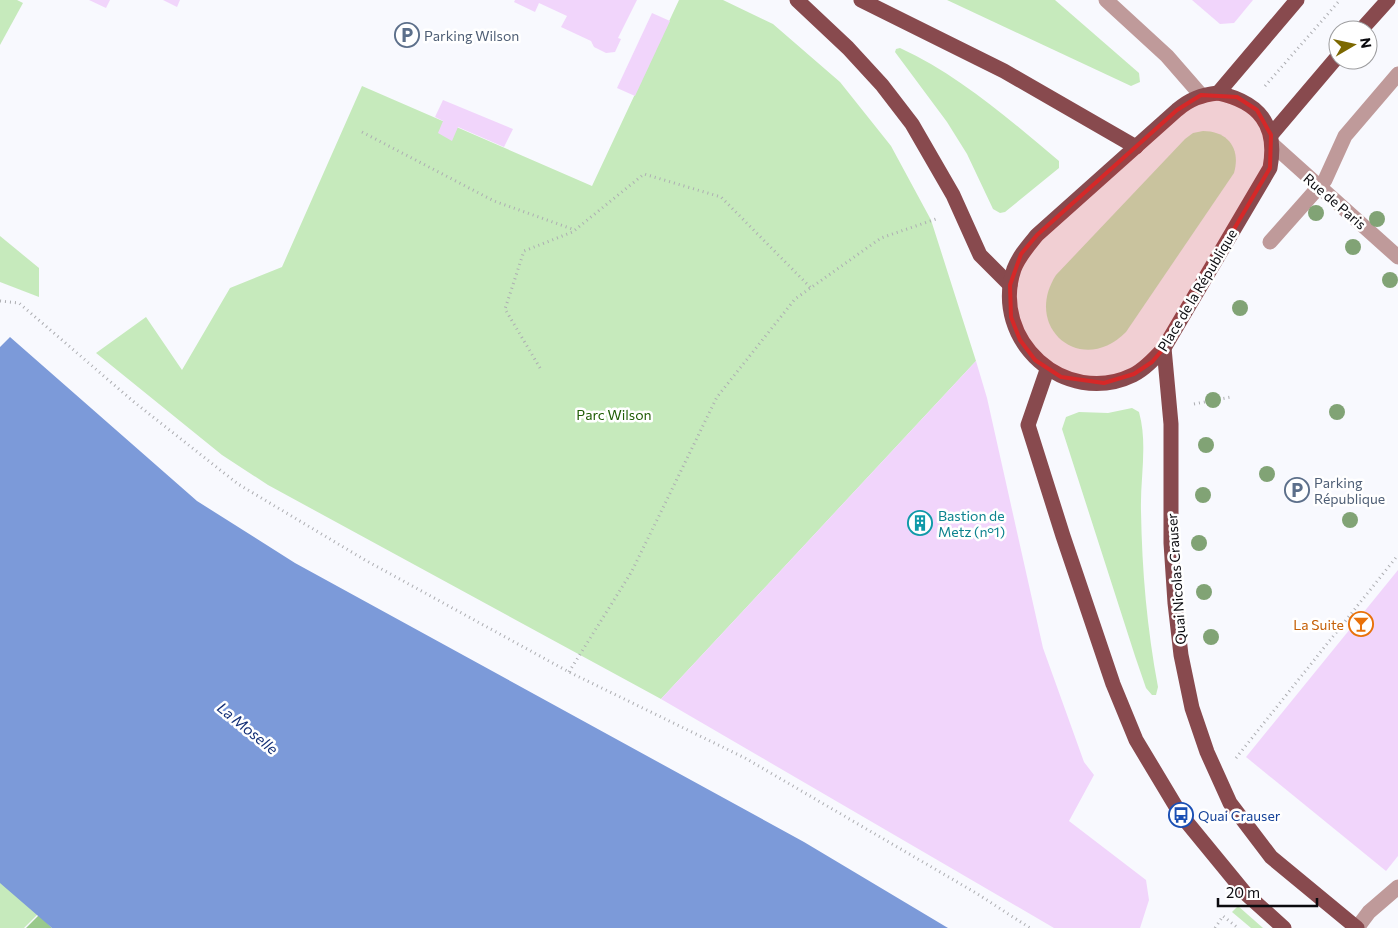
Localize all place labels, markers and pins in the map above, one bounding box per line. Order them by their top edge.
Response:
parking icon: Parking Wilson [394,22,420,48]
place label: Parking Wilson [424,27,519,44]
place label: Parking République [1314,474,1385,507]
parking icon: Parking République [1284,477,1310,503]
place label: Bastion de Metz (n°1) [938,507,1005,540]
building icon: Bastion de Metz (n°1) [907,510,933,536]
bar icon: La Suite [1348,611,1374,637]
place label: La Suite [1293,616,1344,633]
bus stop icon: Quai Crauser [1168,802,1194,828]
place label: Quai Crauser [1198,807,1281,824]

